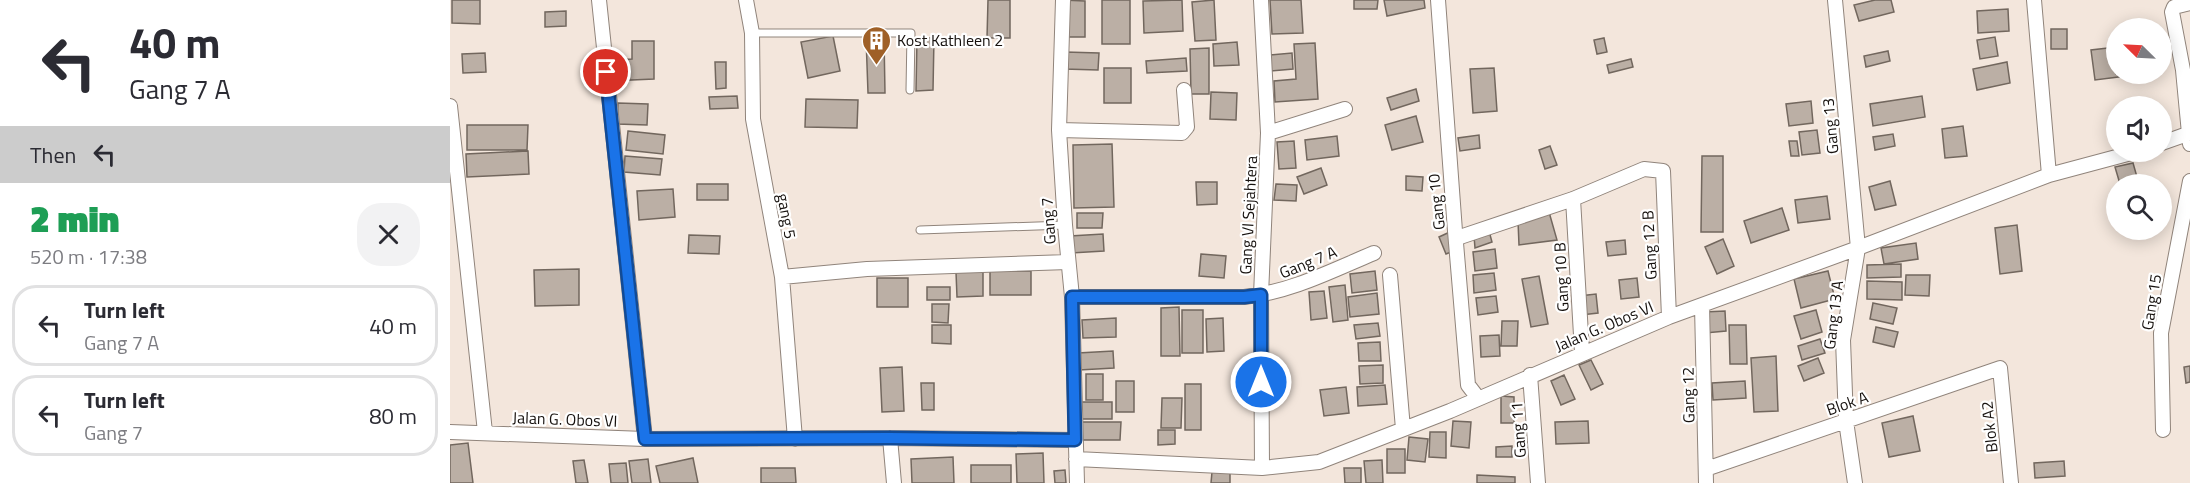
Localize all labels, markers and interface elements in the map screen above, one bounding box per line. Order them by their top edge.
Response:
text: 40 m [129,10,221,74]
north arrow [2106,18,2172,84]
map controls [2106,18,2172,240]
icon: left [30,24,108,102]
building icon: Kost Kathleen 2 [860,24,892,66]
place label: Kost Kathleen 2 [897,28,1003,52]
pin [580,46,631,97]
icon: arrive [589,55,622,88]
text: Gang 7 A [129,68,231,109]
button: sound [2106,96,2172,162]
street label: Gang 13 [1816,97,1844,155]
text: Then [30,138,76,172]
icon: left [88,138,121,171]
street label: Gang VI Sejahtera [1233,155,1263,275]
street label: Gang 10 [1421,173,1451,231]
button: search [2106,174,2172,240]
text: 2 min [30,191,119,246]
street label: gang 5 [771,191,803,241]
street label: Gang 7 [1034,197,1062,245]
button: close [357,203,420,266]
street label: Gang 12 B [1635,210,1663,280]
street label: Gang 7 A [1276,239,1341,284]
text: 520 m · 17:38 [30,241,147,272]
street label: Gang 10 B [1547,242,1575,312]
street label: Gang 15 [2135,272,2167,332]
street label: Gang 13 A [1817,279,1849,351]
text: Turn left [84,293,165,327]
street label: Jalan G. Obos VI [1551,294,1657,358]
icon: left [33,309,66,342]
text: 40 m [369,309,417,343]
text: Gang 7 A [84,327,159,358]
position arrow [1229,350,1293,414]
street label: Gang 12 [1676,367,1700,423]
text: Turn left [84,383,165,417]
street label: Blok A [1823,385,1872,421]
icon: left [33,399,66,432]
text: 80 m [369,399,417,433]
street label: Blok A2 [1974,400,2004,454]
street label: Gang 11 [1504,401,1532,459]
street label: Jalan G. Obos VI [512,405,618,433]
text: Gang 7 [84,417,143,448]

